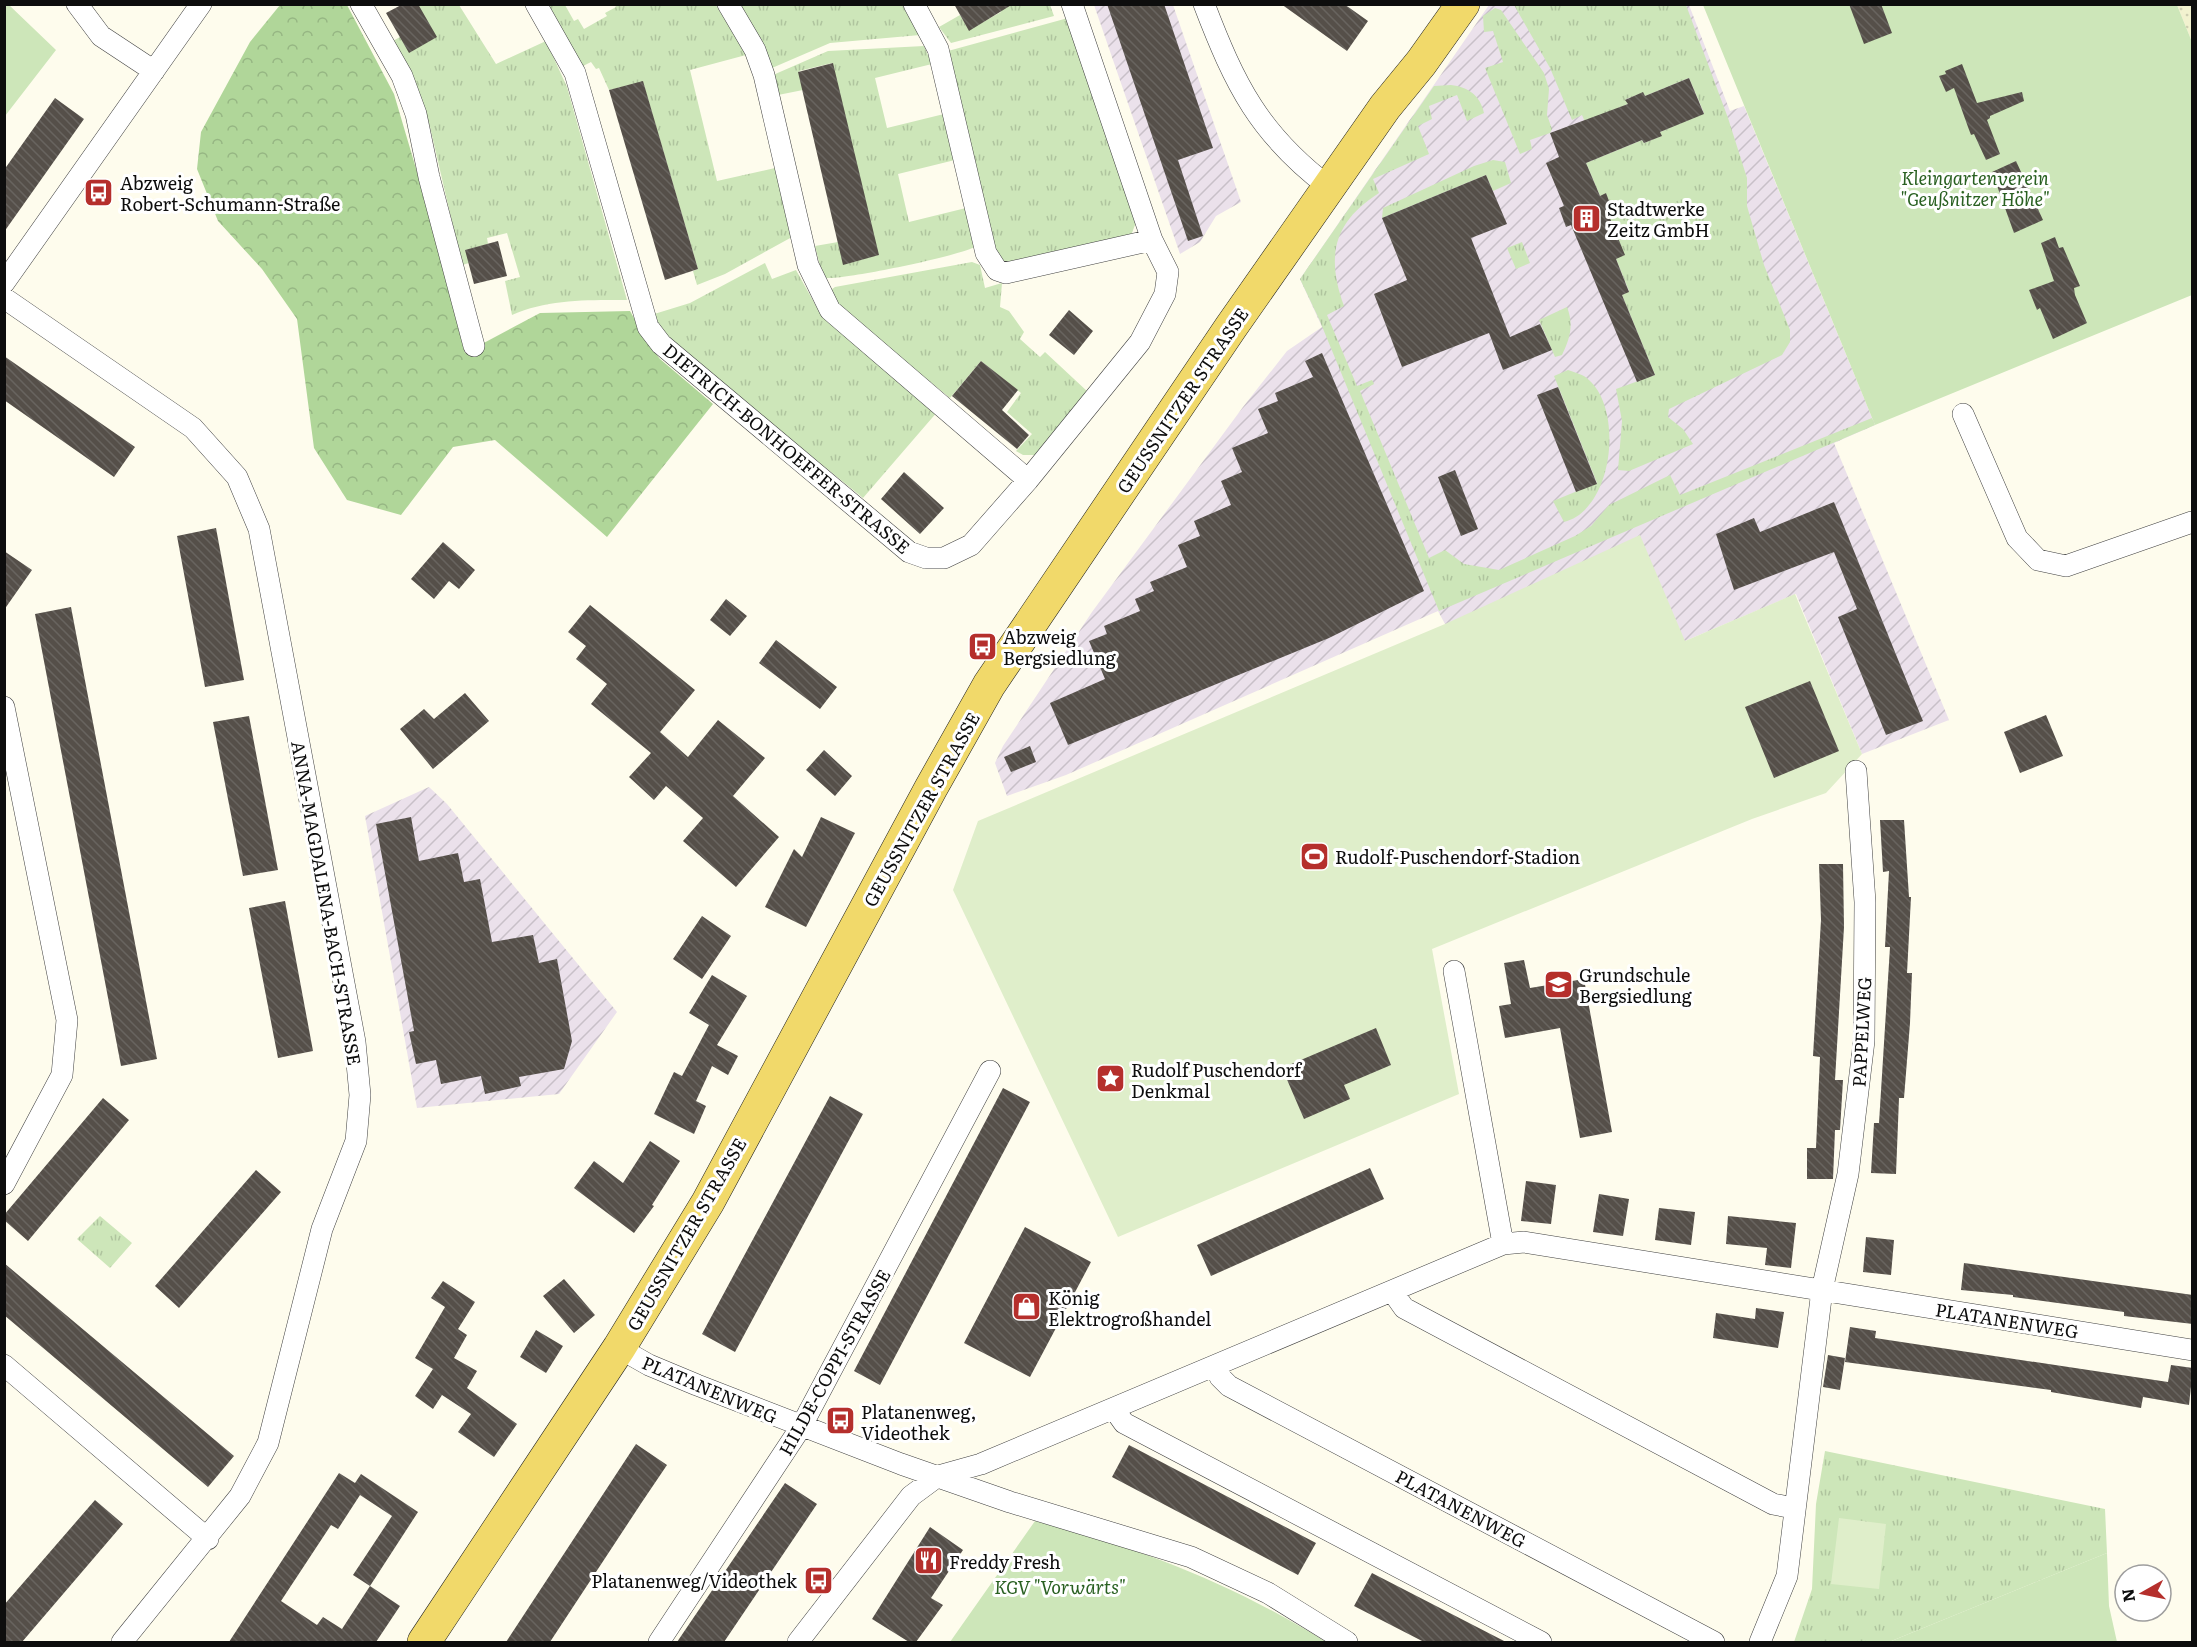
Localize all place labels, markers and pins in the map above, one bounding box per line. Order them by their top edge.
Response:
place label: Abzweig Robert-Schumann-Straße [120,169,340,217]
bus stop icon: Abzweig Robert-Schumann-Straße [83,176,115,208]
place label: Stadtwerke Zeitz GmbH [1607,195,1710,243]
building icon: Stadtwerke Zeitz GmbH [1570,202,1602,234]
place label: Abzweig Bergsiedlung [1003,623,1117,671]
bus stop icon: Abzweig Bergsiedlung [966,630,998,662]
sports icon: Rudolf-Puschendorf-Stadion [1298,840,1330,872]
place label: Rudolf-Puschendorf-Stadion [1335,843,1580,870]
place label: Grundschule Bergsiedlung [1579,961,1693,1009]
school or university icon: Grundschule Bergsiedlung [1542,968,1574,1000]
place label: Rudolf Puschendorf Denkmal [1131,1056,1303,1104]
place icon: Rudolf Puschendorf Denkmal [1094,1063,1126,1095]
place label: König Elektrogroßhandel [1048,1284,1211,1332]
shop icon: König Elektrogroßhandel [1011,1291,1043,1323]
place label: Platanenweg, Videothek [861,1398,976,1446]
bus stop icon: Platanenweg, Videothek [824,1405,856,1437]
restaurant icon: Freddy Fresh [912,1545,944,1577]
place label: Freddy Fresh [949,1548,1061,1575]
bus stop icon: Platanenweg/Videothek [802,1564,834,1596]
place label: Platanenweg/Videothek [591,1567,798,1594]

